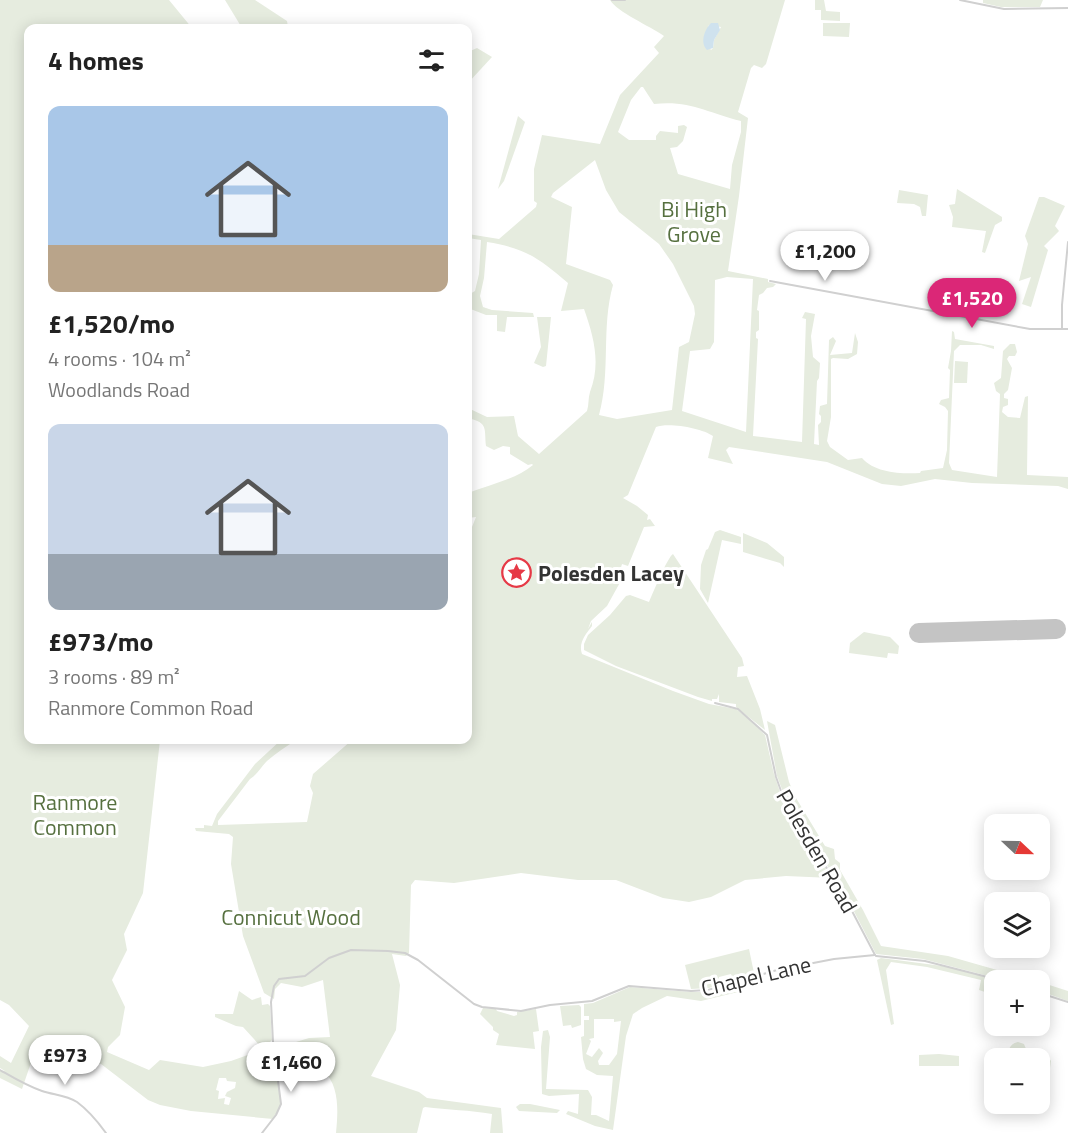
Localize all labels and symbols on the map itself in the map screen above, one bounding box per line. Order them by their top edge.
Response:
park label: Bi High Grove [661,192,727,251]
pin: £1,200 [776,231,874,282]
pin: £1,520 [923,278,1021,329]
place label: Polesden Lacey [538,556,684,590]
place icon: Polesden Lacey [501,557,533,589]
street label: Polesden Road [768,783,866,919]
park label: Ranmore Common [33,785,117,844]
north arrow [984,814,1050,880]
park label: Connicut Wood [221,900,361,934]
street label: Chapel Lane [698,947,814,1005]
pin: £973 [29,1035,101,1086]
pin: £1,460 [242,1042,340,1093]

